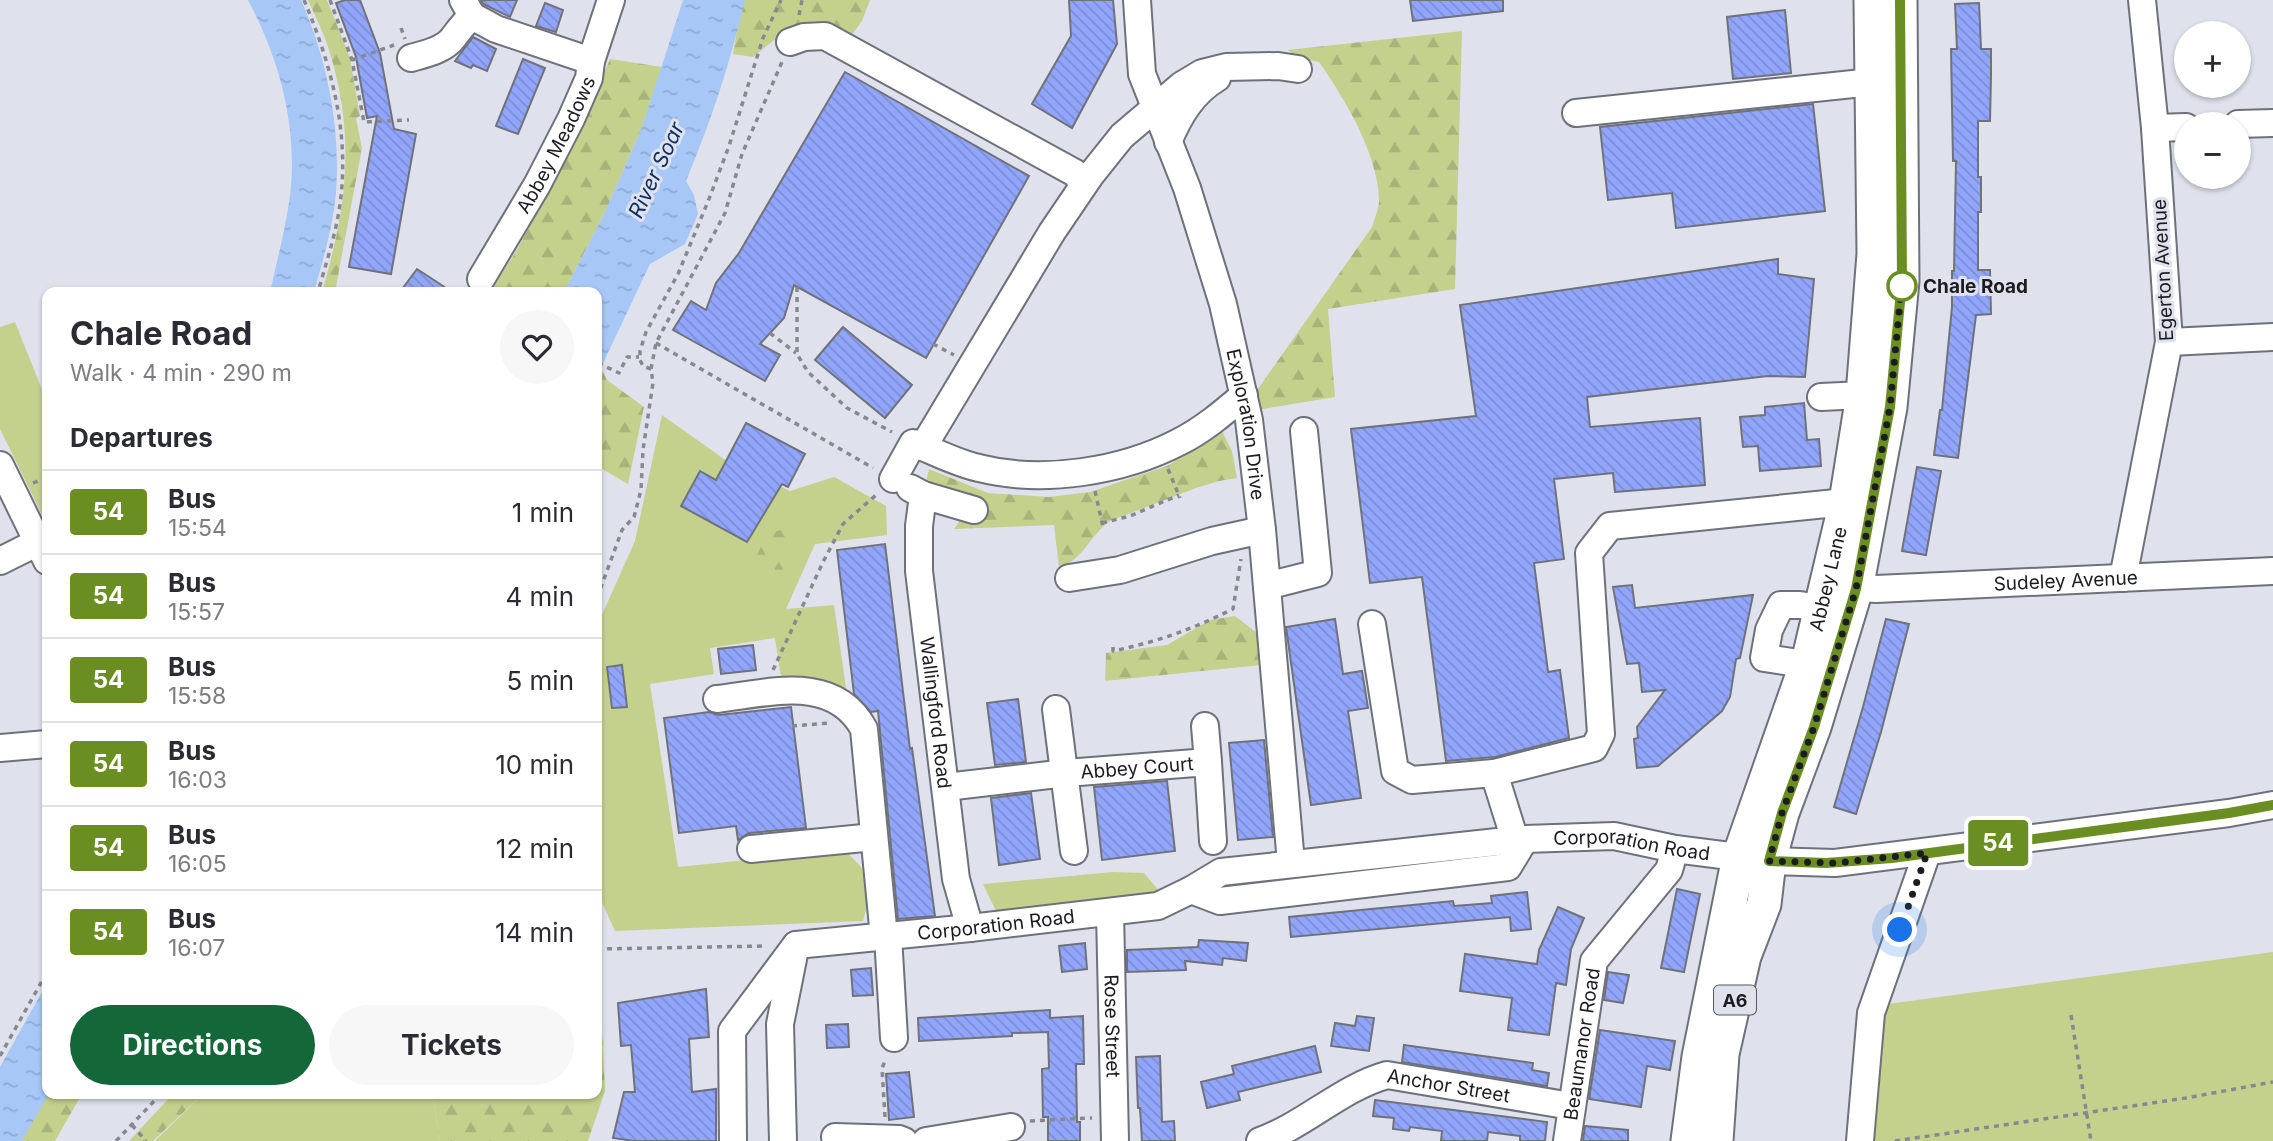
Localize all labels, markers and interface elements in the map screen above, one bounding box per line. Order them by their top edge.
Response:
map controls [2174,21,2251,189]
button: + [2174,21,2251,98]
street label: Abbey Meadows [511,73,600,217]
button: − [2174,112,2251,189]
water label: River Soar [623,117,690,222]
street label: Egerton Avenue [2148,198,2178,342]
marker: Chale Road [1887,271,1917,301]
place label: Chale Road [1923,275,2028,298]
button: heart [500,310,574,384]
text: Chale Road [70,313,252,353]
street label: Exploration Drive [1222,347,1270,501]
text: Walk · 4 min · 290 m [70,359,292,387]
text: Departures [70,422,213,453]
text: Bus [168,483,216,514]
text: 54 [93,497,124,526]
text: 1 min [512,497,574,528]
text: 15:54 [168,514,227,542]
street label: Abbey Lane [1804,524,1851,633]
street label: Sudeley Avenue [1993,566,2138,595]
text: Bus [168,567,216,598]
text: 54 [93,581,124,610]
text: 4 min [505,581,574,612]
text: 15:57 [168,598,225,626]
street label: Wallingford Road [915,636,957,790]
text: Bus [168,651,216,682]
text: 54 [93,665,124,694]
text: 5 min [506,665,574,696]
text: 15:58 [168,682,226,710]
text: Bus [168,735,216,766]
text: 54 [93,749,124,778]
text: 10 min [495,749,574,780]
street label: Abbey Court [1080,752,1194,783]
text: 16:03 [168,766,227,794]
text: Bus [168,819,216,850]
line badge: 54 [1966,820,2030,866]
street label: Corporation Road [1553,824,1711,865]
text: 54 [1982,828,2014,857]
text: 54 [93,833,124,862]
text: 12 min [496,833,574,864]
text: 16:05 [168,850,227,878]
text: Bus [168,903,216,934]
street label: Corporation Road [916,904,1076,945]
your location [1882,912,1917,947]
text: 54 [93,917,124,946]
text: 14 min [495,917,574,948]
text: 16:07 [168,934,225,962]
street label: Beaumanor Road [1559,966,1604,1122]
street label: Rose Street [1100,974,1125,1078]
road number: A6 [1714,986,1756,1015]
button: Directions [70,1005,315,1085]
button: Tickets [329,1005,574,1085]
street label: Anchor Street [1386,1064,1512,1107]

